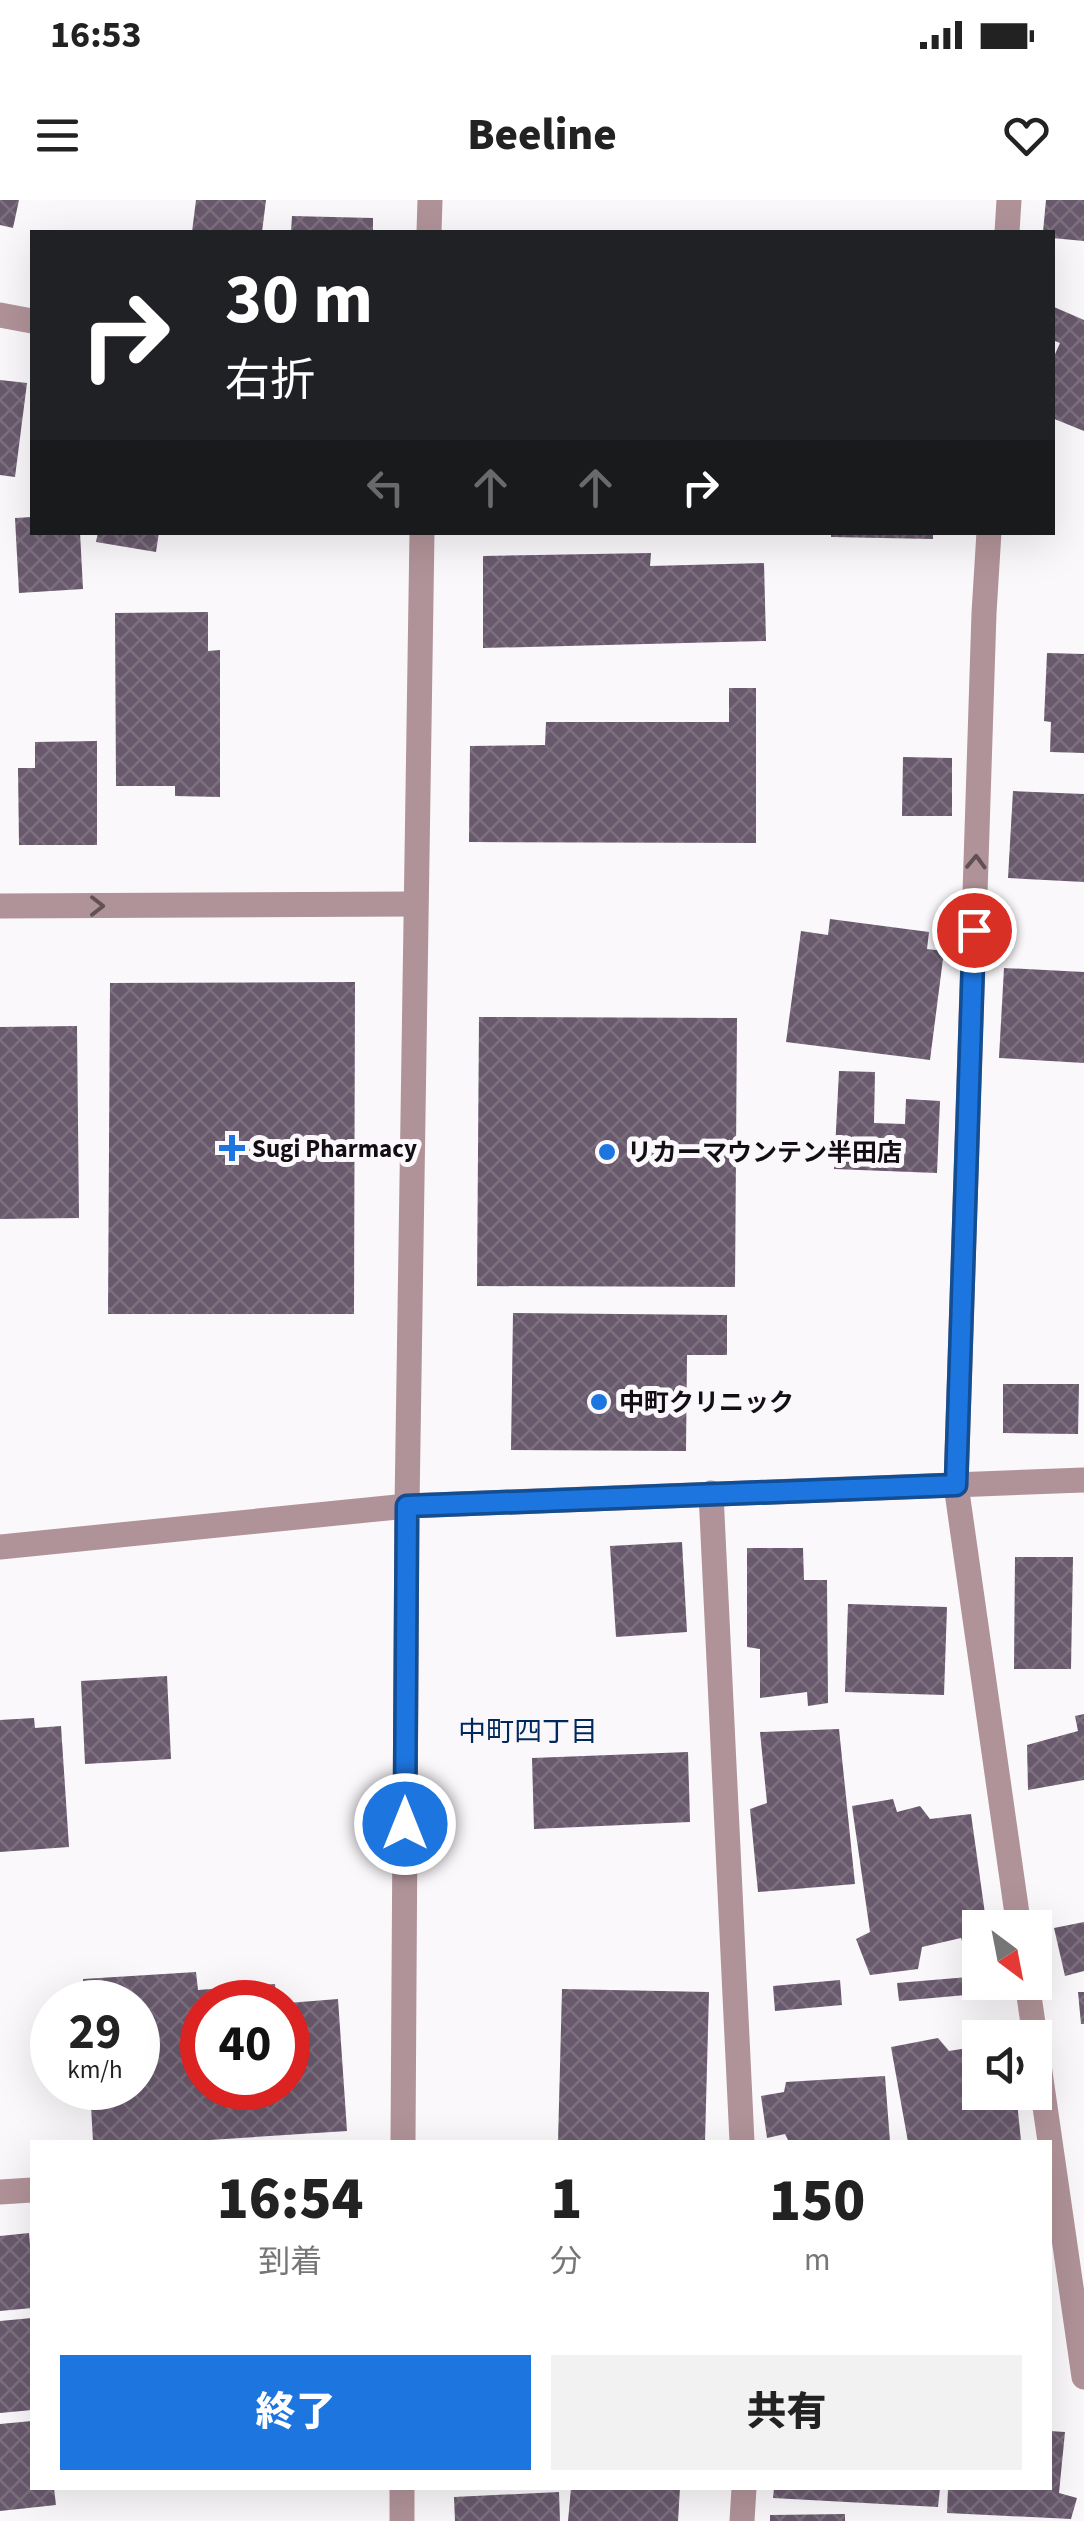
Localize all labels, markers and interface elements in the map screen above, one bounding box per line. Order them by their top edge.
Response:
text: 16:53 [50,8,142,62]
text: Beeline [467,103,617,167]
icon: menu [30,108,85,163]
icon: heart [999,108,1054,163]
text: 30 m [225,250,373,350]
icon: right [60,270,190,400]
text: 右折 [225,349,315,413]
icon: left [358,460,413,515]
icon: ahead [463,460,518,515]
icon: ahead [568,460,623,515]
icon: right [673,460,728,515]
one-way arrow [965,854,986,870]
pin [932,888,1017,973]
one-way arrow [90,895,106,917]
icon: arrive [947,903,1002,958]
place label: Sugi Pharmacy [252,1131,417,1167]
place label: リカーマウンテン半田店 [627,1135,902,1171]
marker: Sugi Pharmacy [221,1137,243,1159]
marker: リカーマウンテン半田店 [596,1141,618,1163]
place label: 中町クリニック [619,1385,794,1421]
marker: 中町クリニック [588,1391,610,1413]
district label: 中町四丁目 [458,1712,598,1752]
position arrow [353,1772,457,1876]
north arrow [962,1910,1052,2000]
map controls [962,1910,1052,2110]
speed limit sign: 40 [180,1980,310,2110]
text: 29 [69,1997,121,2068]
button: sound [962,2020,1052,2110]
text: km/h [67,2052,123,2088]
text: 16:54 [217,2157,364,2242]
text: 1 [550,2157,582,2242]
text: 150 [769,2159,865,2244]
text: m [804,2237,830,2283]
text: 到着 [258,2239,322,2285]
text: 分 [550,2239,582,2285]
button: 終了 [60,2355,531,2470]
button: 共有 [551,2355,1022,2470]

